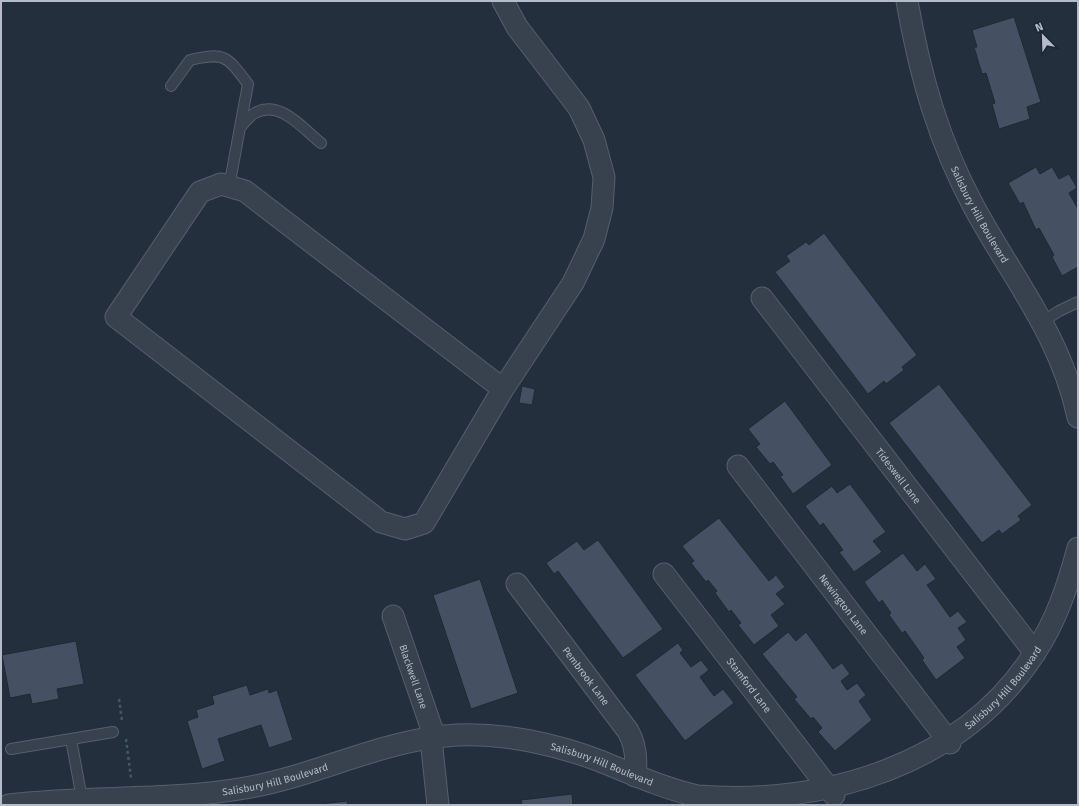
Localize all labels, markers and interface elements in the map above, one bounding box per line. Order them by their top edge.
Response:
north arrow [1023,16,1063,56]
text: N [1033,20,1045,35]
street label: Salisbury Hill Boulevard [948,165,1011,266]
street label: Tideswell Lane [873,446,923,506]
street label: Newington Lane [816,572,870,637]
street label: Blackwell Lane [396,643,429,711]
street label: Salisbury Hill Boulevard [963,644,1044,732]
street label: Pembrook Lane [560,645,611,708]
street label: Stamford Lane [724,656,773,715]
street label: Salisbury Hill Boulevard [549,741,655,789]
street label: Salisbury Hill Boulevard [222,761,330,798]

